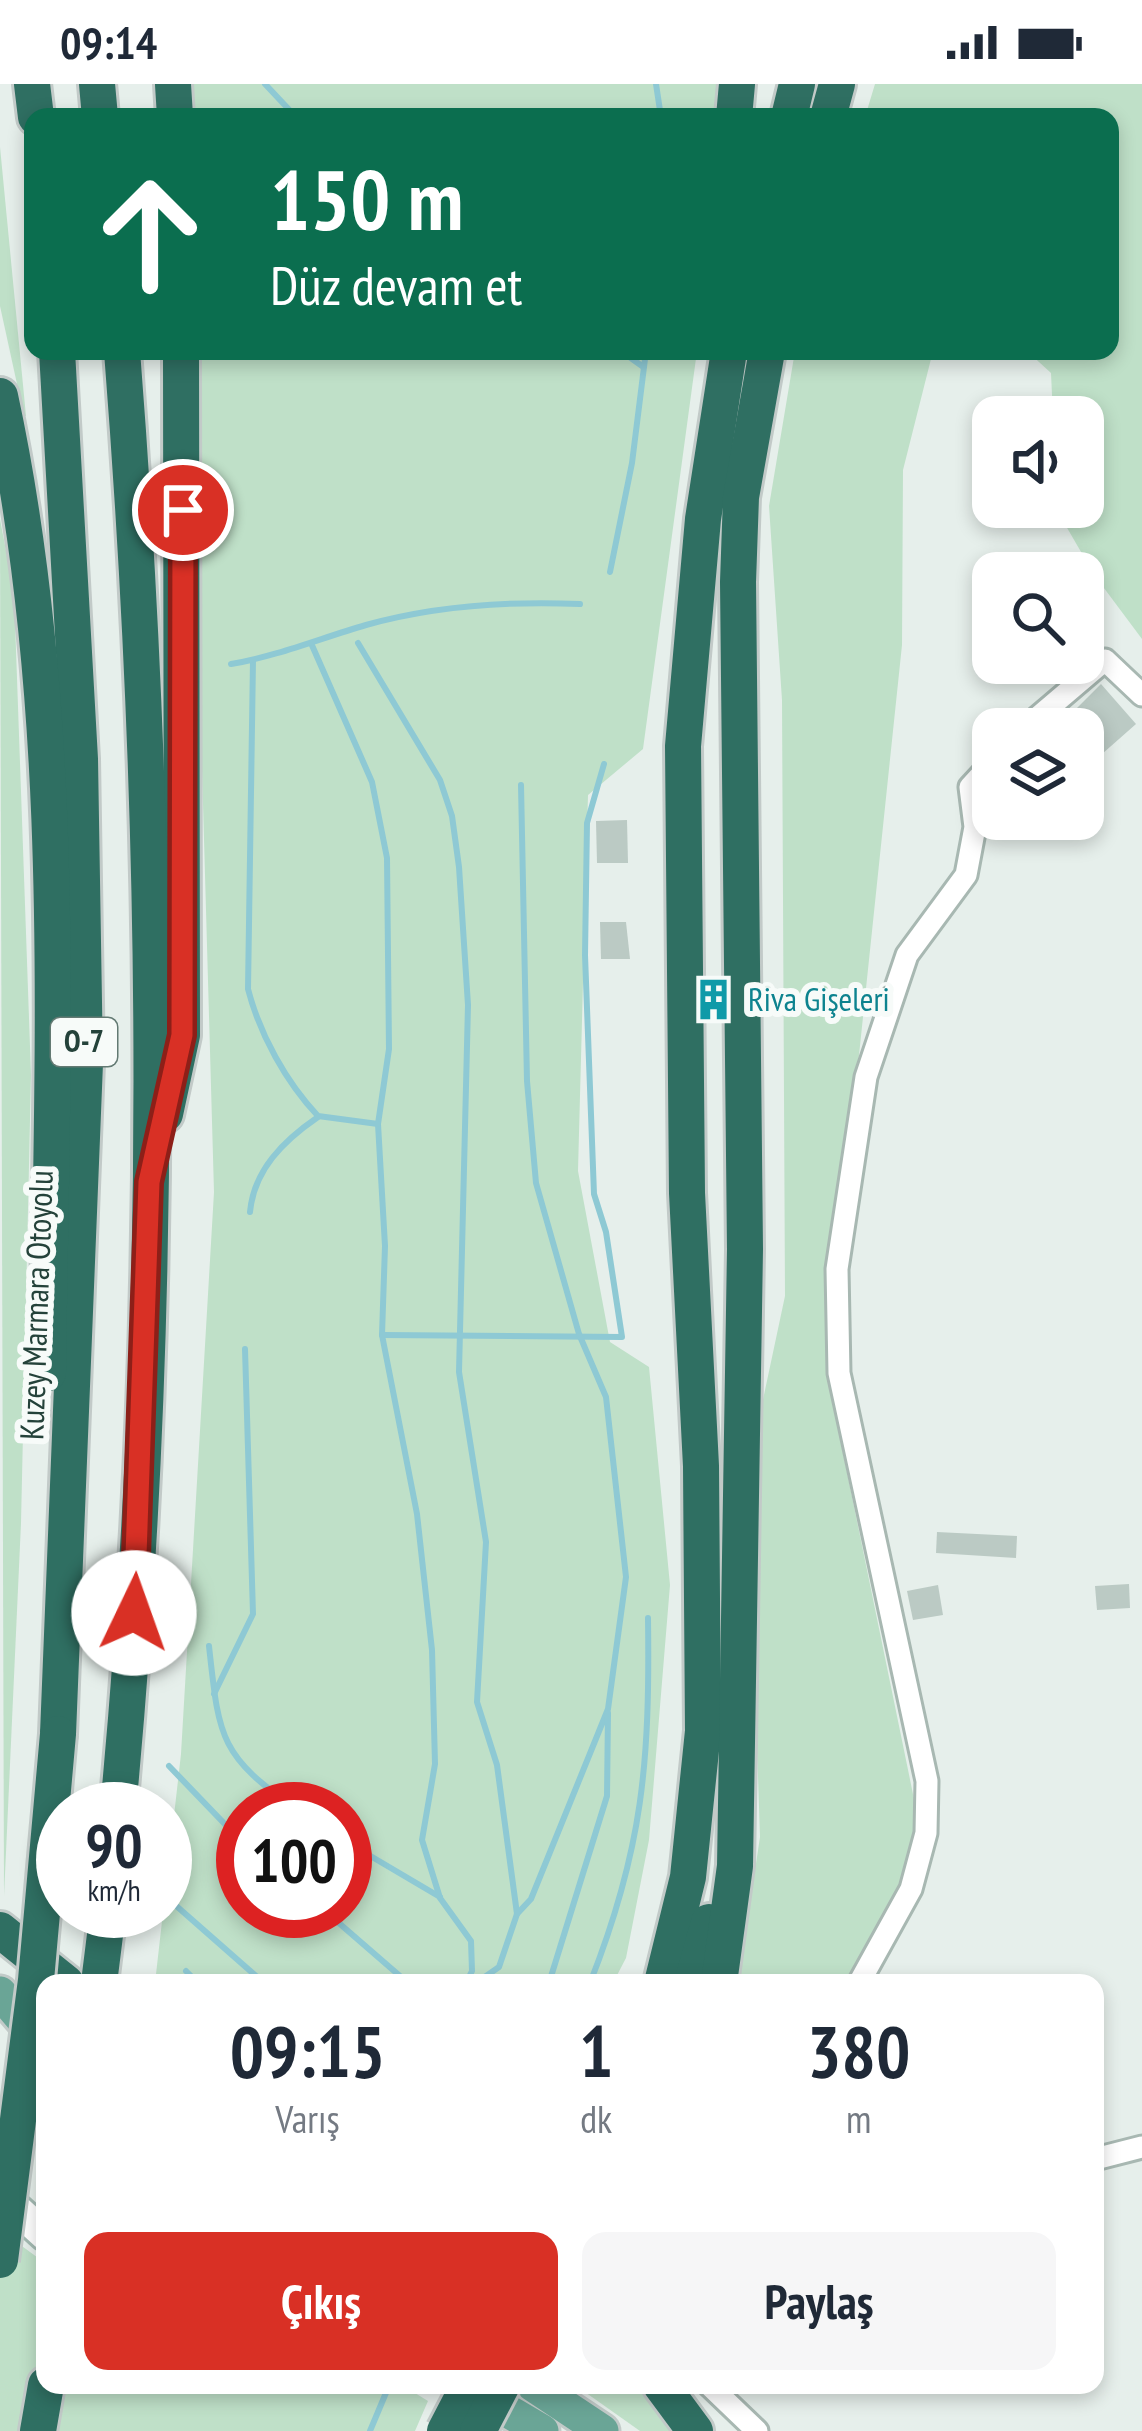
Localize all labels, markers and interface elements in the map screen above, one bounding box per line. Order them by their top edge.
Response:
text: 09:14 [60,13,157,71]
text: 150 m [270,144,463,253]
icon: ahead [72,156,228,312]
text: Düz devam et [270,250,522,320]
map controls [972,396,1104,840]
button: sound [972,396,1104,528]
pin [132,459,234,561]
icon: arrive [150,477,216,543]
button: search [972,552,1104,684]
button: layers [972,708,1104,840]
building icon: Riva Gişeleri [691,976,737,1022]
place label: Riva Gişeleri [748,977,890,1020]
road number: O-7 [51,1018,117,1066]
street label: Kuzey Marmara Otoyolu [9,1170,62,1440]
position arrow [71,1550,197,1676]
speed limit sign: 100 [216,1782,372,1938]
text: 90 [85,1806,143,1884]
text: km/h [87,1870,141,1909]
text: 09:15 [230,2004,385,2097]
text: 1 [579,2004,613,2097]
text: 380 [807,2004,910,2097]
text: Varış [275,2093,340,2144]
text: dk [580,2093,612,2144]
text: m [846,2093,871,2144]
button: Çıkış [84,2232,558,2370]
button: Paylaş [582,2232,1056,2370]

